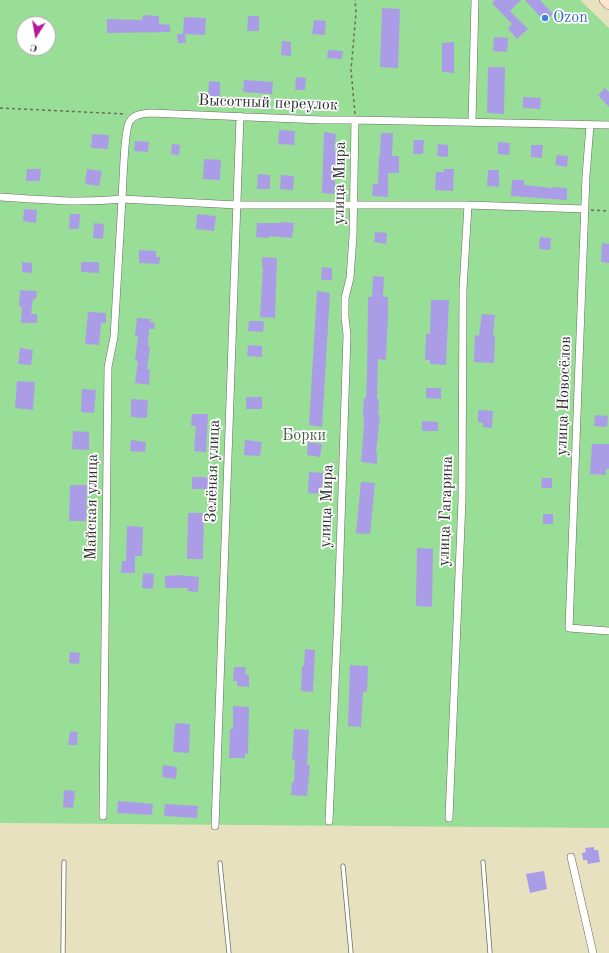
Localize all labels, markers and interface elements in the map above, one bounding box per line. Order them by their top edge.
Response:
place label: Ozon [553,8,588,28]
marker: Ozon [540,13,550,23]
north arrow [16,16,56,56]
text: С [29,41,38,53]
street label: Высотный переулок [198,91,338,115]
street label: улица Мира [330,141,350,225]
street label: улица Новосёлов [552,336,576,456]
street label: Зелёная улица [202,419,224,523]
park label: Борки [282,426,326,446]
street label: Майская улица [81,454,103,560]
street label: улица Гагарина [434,455,458,567]
street label: улица Мира [316,464,338,548]

